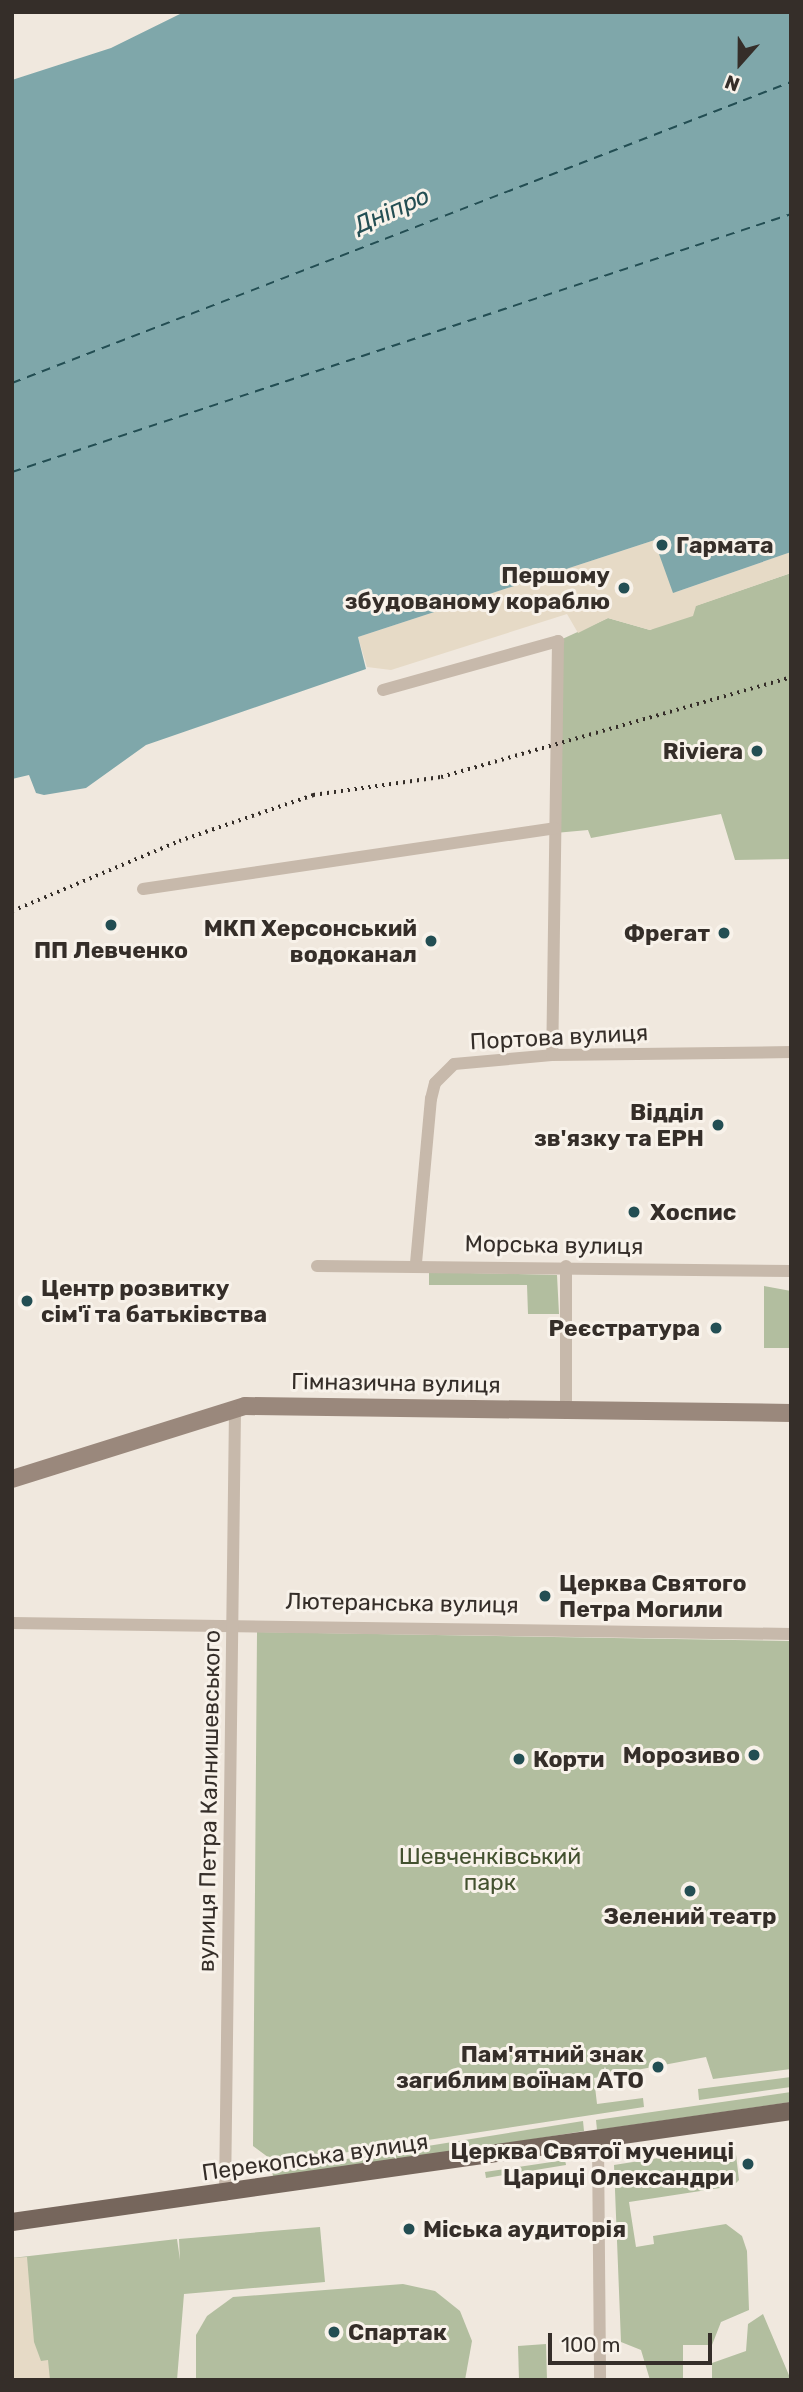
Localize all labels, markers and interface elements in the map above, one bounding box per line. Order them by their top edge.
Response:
north arrow [705,28,775,98]
text: N [722,70,743,96]
water label: Дніпро [350,182,434,240]
place label: Гармата [676,531,773,559]
marker: Гармата [654,537,670,553]
place label: Першому збудованому кораблю [345,561,610,615]
marker: Першому збудованому кораблю [616,580,632,596]
place label: Riviera [663,737,743,765]
marker: Riviera [749,743,765,759]
place label: МКП Херсонський водоканал [204,914,417,968]
marker: ПП Левченко [103,917,119,933]
place label: Фрегат [624,919,710,947]
marker: Фрегат [716,925,732,941]
marker: МКП Херсонський водоканал [423,933,439,949]
place label: ПП Левченко [34,936,188,964]
street label: Портова вулиця [469,1019,649,1055]
place label: Відділ зв'язку та ЕРН [534,1098,704,1152]
marker: Відділ зв'язку та ЕРН [710,1117,726,1133]
place label: Хоспис [650,1198,736,1226]
marker: Хоспис [624,1202,644,1222]
street label: Морська вулиця [464,1230,644,1260]
place label: Центр розвитку сім'ї та батьківства [41,1274,267,1328]
marker: Центр розвитку сім'ї та батьківства [19,1293,35,1309]
place label: Реєстратура [548,1314,700,1342]
marker: Реєстратура [706,1318,726,1338]
street label: Гімназична вулиця [291,1367,501,1399]
place label: Церква Святого Петра Могили [559,1569,746,1623]
street label: Лютеранська вулиця [285,1587,519,1619]
marker: Церква Святого Петра Могили [537,1588,553,1604]
street label: вулиця Петра Калнишевського [192,1630,226,1972]
place label: Морозиво [623,1741,740,1769]
place label: Корти [533,1745,604,1773]
marker: Морозиво [746,1747,762,1763]
marker: Корти [511,1751,527,1767]
park label: Шевченківський парк [399,1842,581,1896]
marker: Зелений театр [682,1883,698,1899]
place label: Зелений театр [604,1902,776,1930]
place label: Пам'ятний знак загиблим воїнам АТО [396,2040,644,2094]
marker: Пам'ятний знак загиблим воїнам АТО [650,2059,666,2075]
street label: Перекопська вулиця [200,2127,430,2187]
place label: Церква Святої мучениці Цариці Олександри [451,2137,734,2191]
marker: Церква Святої мучениці Цариці Олександри [740,2156,756,2172]
place label: Міська аудиторія [423,2215,626,2243]
marker: Міська аудиторія [401,2221,417,2237]
place label: Спартак [348,2318,447,2346]
scale bar [551,2318,716,2362]
marker: Спартак [326,2324,342,2340]
text: 100 m [561,2332,620,2357]

